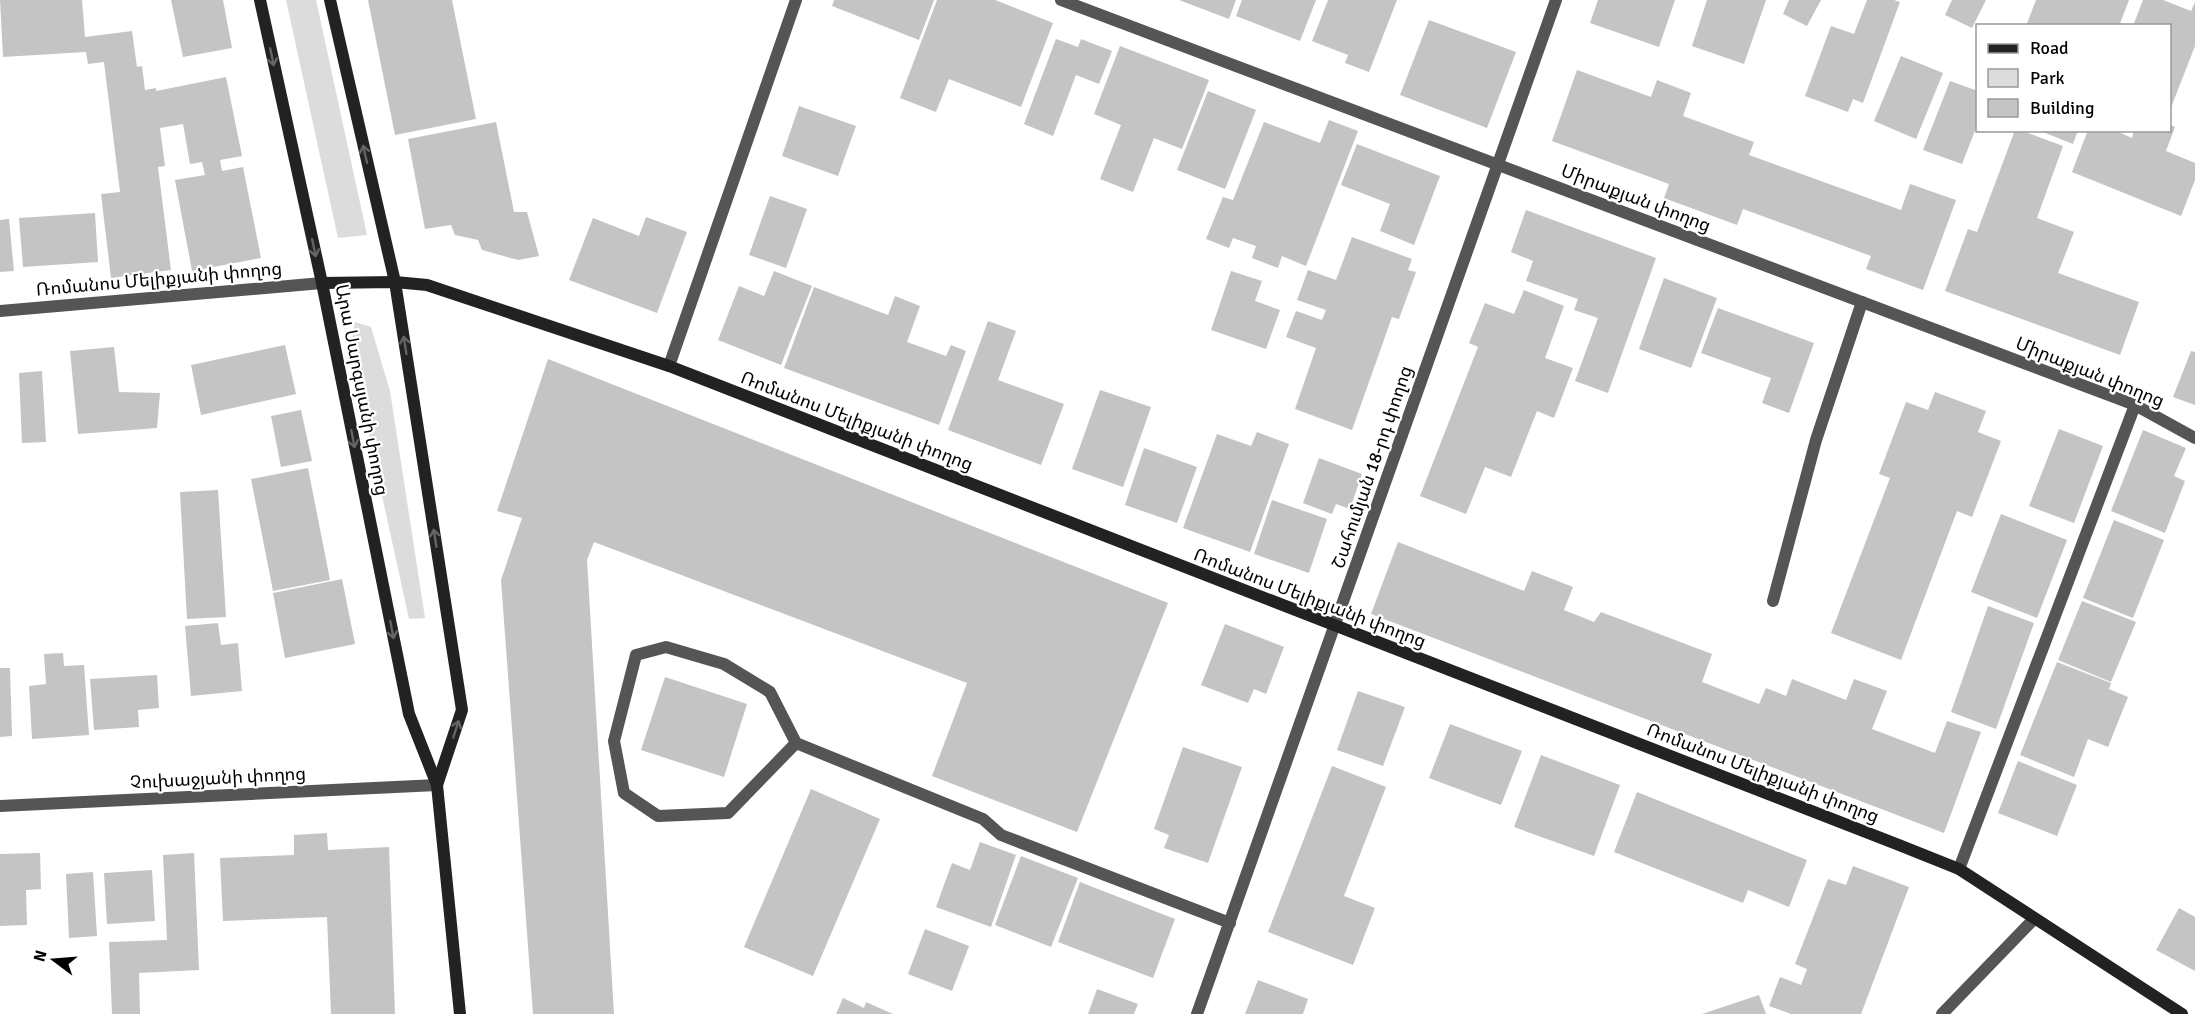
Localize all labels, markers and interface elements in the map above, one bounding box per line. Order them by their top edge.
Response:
legend [1976,24,2171,132]
text: Road [2030,37,2069,59]
one-way arrow [267,47,279,66]
text: Park [2030,67,2065,89]
text: Building [2030,97,2094,119]
one-way arrow [359,145,371,164]
street label: Միրաքյան փողոց [1558,159,1714,237]
one-way arrow [309,237,320,257]
street label: Ռոմանոս Մելիքյանի փողոց [35,257,283,301]
street label: Արա Սարգսյանի փողոց [331,282,393,498]
street label: Միրաքյան փողոց [2012,332,2168,412]
one-way arrow [399,336,410,355]
street label: Շահումյան 18-րդ փողոց [1327,363,1417,571]
street label: Ռոմանոս Մելիքյանի փողոց [738,366,976,476]
one-way arrow [348,429,360,448]
one-way arrow [429,528,440,548]
street label: Ռոմանոս Մելիքյանի փողոց [1191,543,1429,653]
one-way arrow [387,619,398,639]
street label: Ռոմանոս Մելիքյանի փողոց [1644,718,1882,828]
one-way arrow [451,720,462,739]
street label: Չուխաջյանի փողոց [129,762,307,794]
north arrow [24,930,84,990]
text: N [29,948,52,964]

